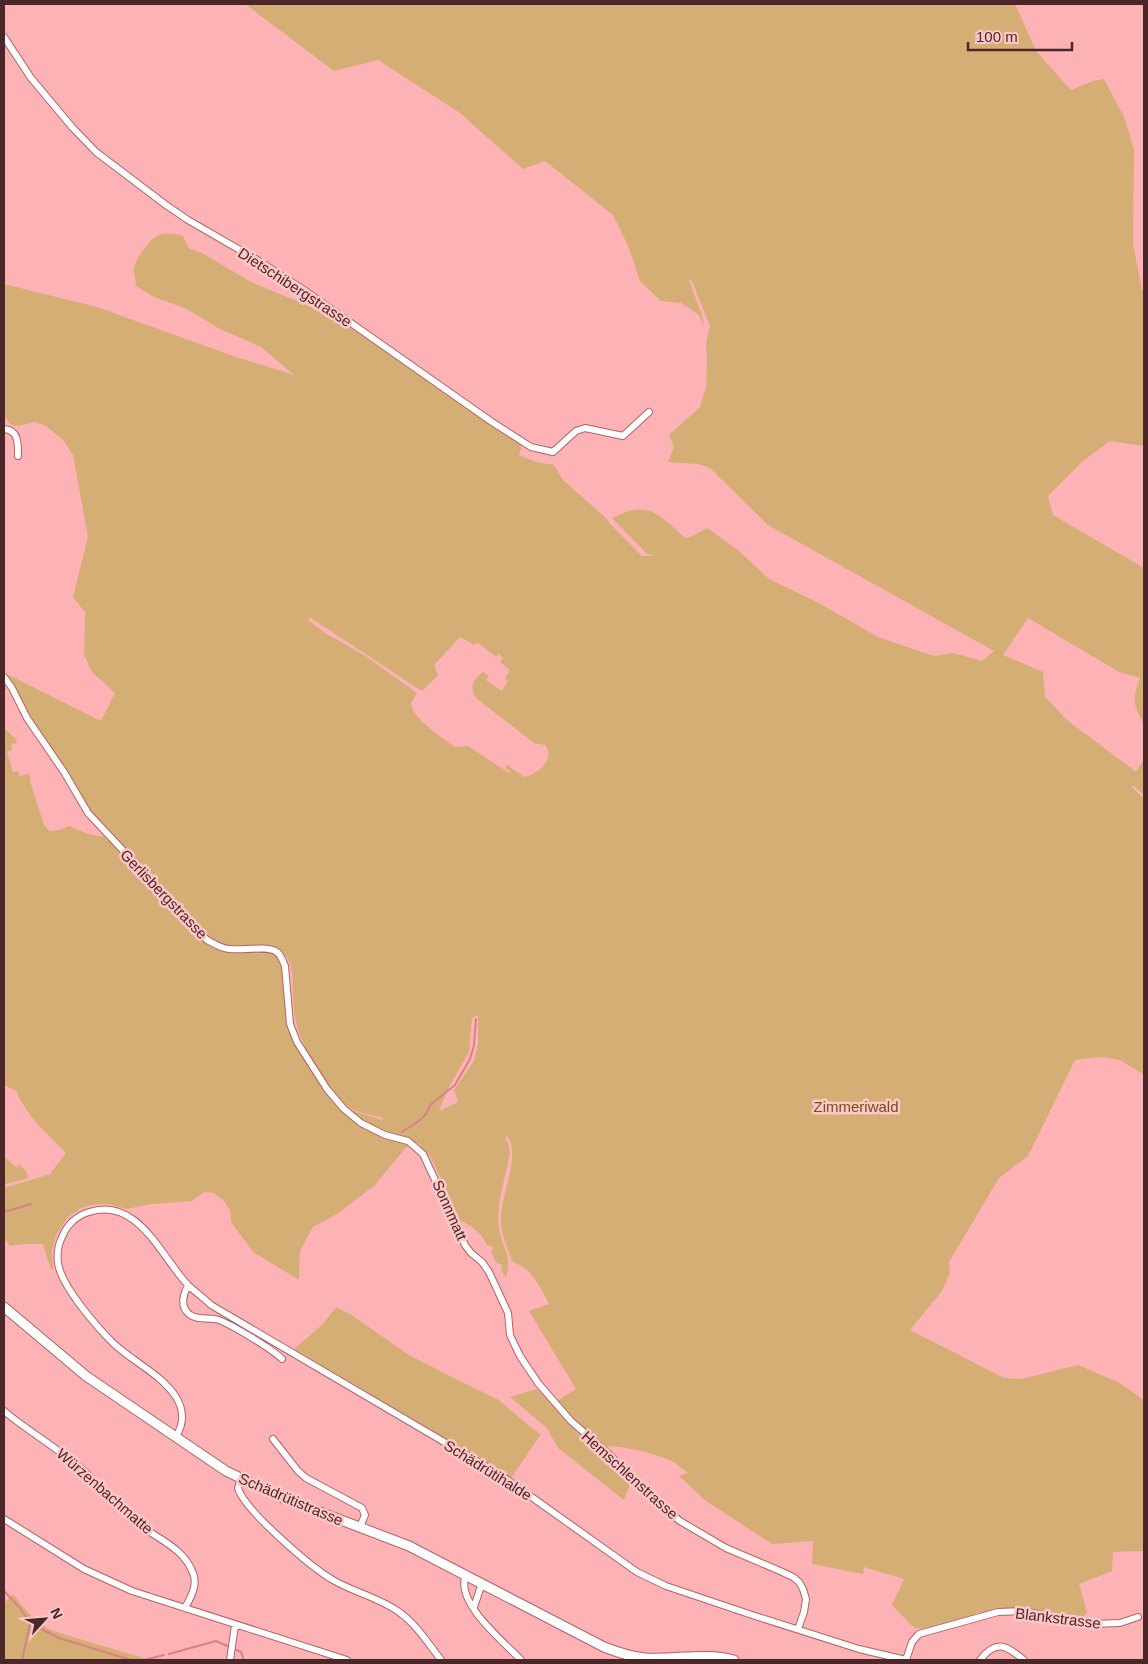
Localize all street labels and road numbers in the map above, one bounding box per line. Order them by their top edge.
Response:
street label: Dietschibergstrasse [235,244,355,330]
street label: Gerlisbergstrasse [117,846,211,942]
street label: Sonnmatt [429,1177,471,1244]
street label: Hemschlenstrasse [578,1427,682,1523]
street label: Schädrütihalde [441,1436,535,1504]
street label: Würzenbachmatte [53,1445,157,1537]
street label: Schädrütistrasse [236,1469,346,1529]
street label: Blankstrasse [1014,1604,1102,1632]

